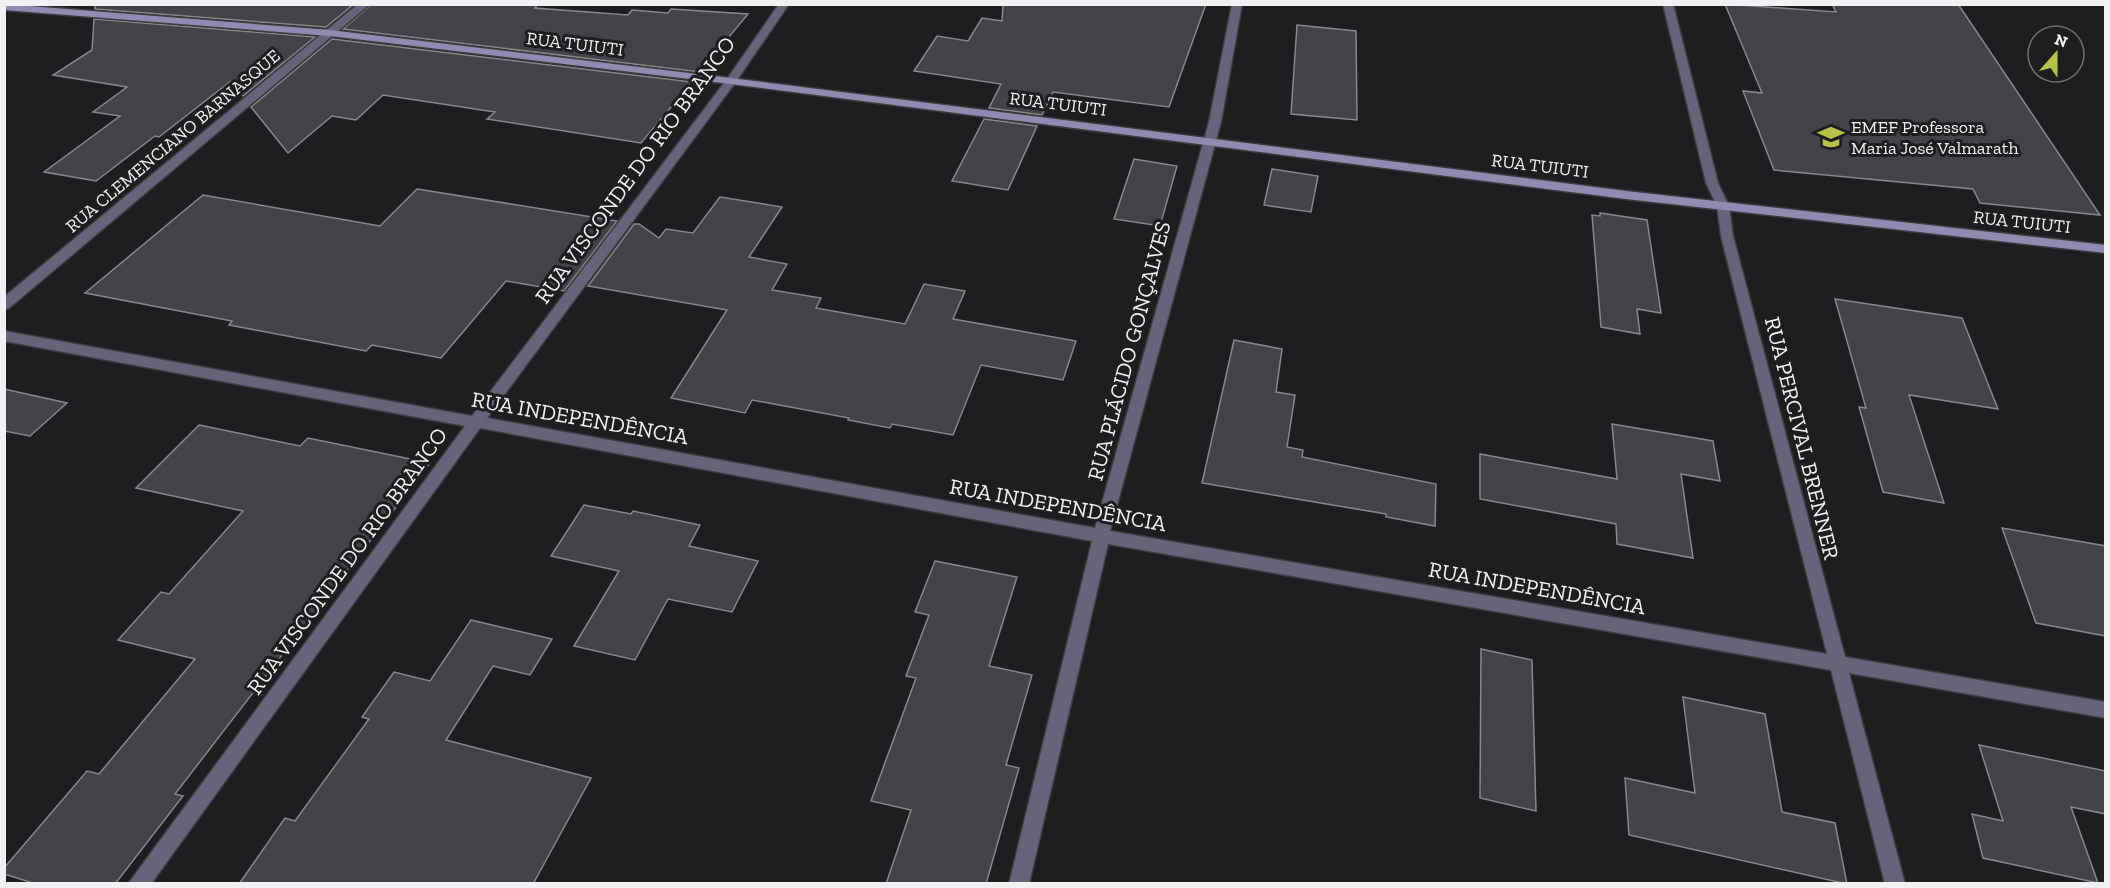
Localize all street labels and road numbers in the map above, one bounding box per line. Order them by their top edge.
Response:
street label: RUA TUIUTI [525,27,625,61]
street label: RUA VISCONDE DO RIO BRANCO [529,31,741,309]
street label: RUA CLEMENCIANO BARNASQUE [61,45,285,237]
street label: RUA TUIUTI [1008,87,1108,121]
street label: RUA TUIUTI [1490,149,1590,183]
street label: RUA TUIUTI [1972,206,2072,238]
street label: RUA PLÁCIDO GONÇALVES [1081,218,1177,484]
street label: RUA PERCIVAL BRENNER [1759,314,1845,562]
street label: RUA INDEPENDÊNCIA [470,386,691,450]
street label: RUA VISCONDE DO RIO BRANCO [241,422,453,700]
street label: RUA INDEPENDÊNCIA [948,473,1169,537]
street label: RUA INDEPENDÊNCIA [1427,556,1648,620]

